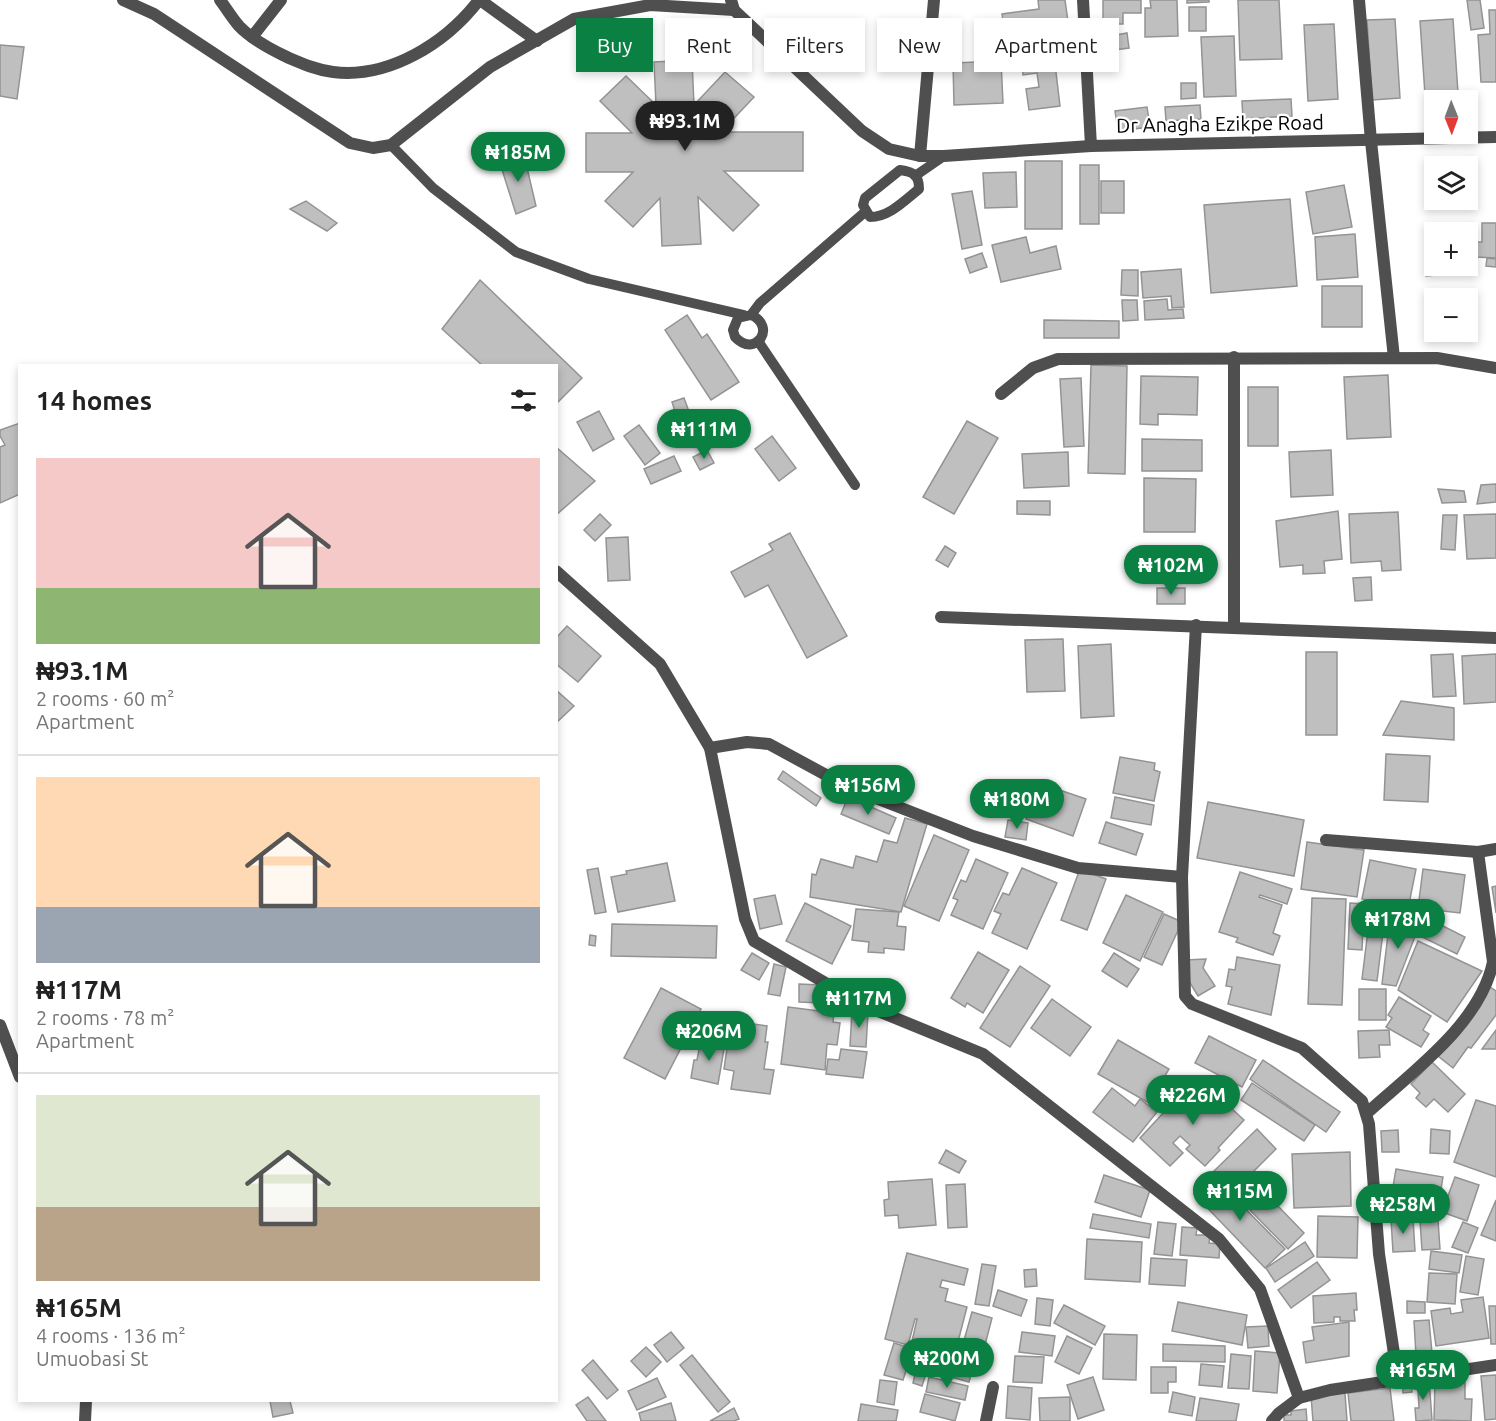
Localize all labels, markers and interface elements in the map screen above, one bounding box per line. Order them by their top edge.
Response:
chip: Buy [576,18,653,72]
chip: Rent [665,18,752,72]
chip: Filters [764,18,865,72]
chip: New [877,18,962,72]
chip: Apartment [974,18,1119,72]
north arrow [1424,90,1478,144]
map controls [1424,90,1478,342]
pin: ₦93.1M [636,101,734,152]
text: ₦93.1M [649,109,721,132]
street label: Dr Anagha Ezikpe Road [1116,110,1324,137]
pin: ₦185M [476,132,560,183]
text: ₦185M [485,140,551,163]
button: layers [1424,156,1478,210]
button: + [1424,222,1478,276]
button: − [1424,288,1478,342]
icon: filters [507,384,540,417]
text: 14 homes [36,386,152,415]
pin: ₦111M [662,409,746,460]
text: ₦111M [671,417,737,440]
icon: home [234,497,342,605]
pin: ₦102M [1129,545,1213,596]
text: ₦102M [1138,553,1204,576]
text: ₦93.1M [36,656,128,685]
text: 2 rooms · 60 m² [36,687,174,710]
text: Apartment [36,710,134,733]
pin: ₦156M [826,765,910,816]
text: ₦156M [835,773,901,796]
pin: ₦180M [975,779,1059,830]
text: ₦180M [984,787,1050,810]
icon: home [234,816,342,924]
pin: ₦178M [1356,899,1440,950]
text: ₦178M [1365,907,1431,930]
text: ₦117M [36,975,122,1004]
pin: ₦117M [817,978,901,1029]
text: ₦117M [826,986,892,1009]
text: 2 rooms · 78 m² [36,1006,174,1029]
pin: ₦206M [667,1011,751,1062]
text: ₦206M [676,1019,742,1042]
text: Apartment [36,1029,134,1052]
pin: ₦226M [1151,1075,1235,1126]
text: ₦226M [1160,1083,1226,1106]
icon: home [234,1134,342,1242]
pin: ₦115M [1198,1171,1282,1222]
text: ₦115M [1207,1179,1273,1202]
pin: ₦258M [1361,1184,1445,1235]
text: ₦258M [1370,1192,1436,1215]
text: ₦165M [36,1293,122,1322]
text: 4 rooms · 136 m² [36,1324,186,1347]
pin: ₦200M [905,1338,989,1389]
text: ₦200M [914,1346,980,1369]
text: Umuobasi St [36,1347,148,1370]
pin: ₦165M [1381,1350,1465,1401]
text: ₦165M [1390,1358,1456,1381]

